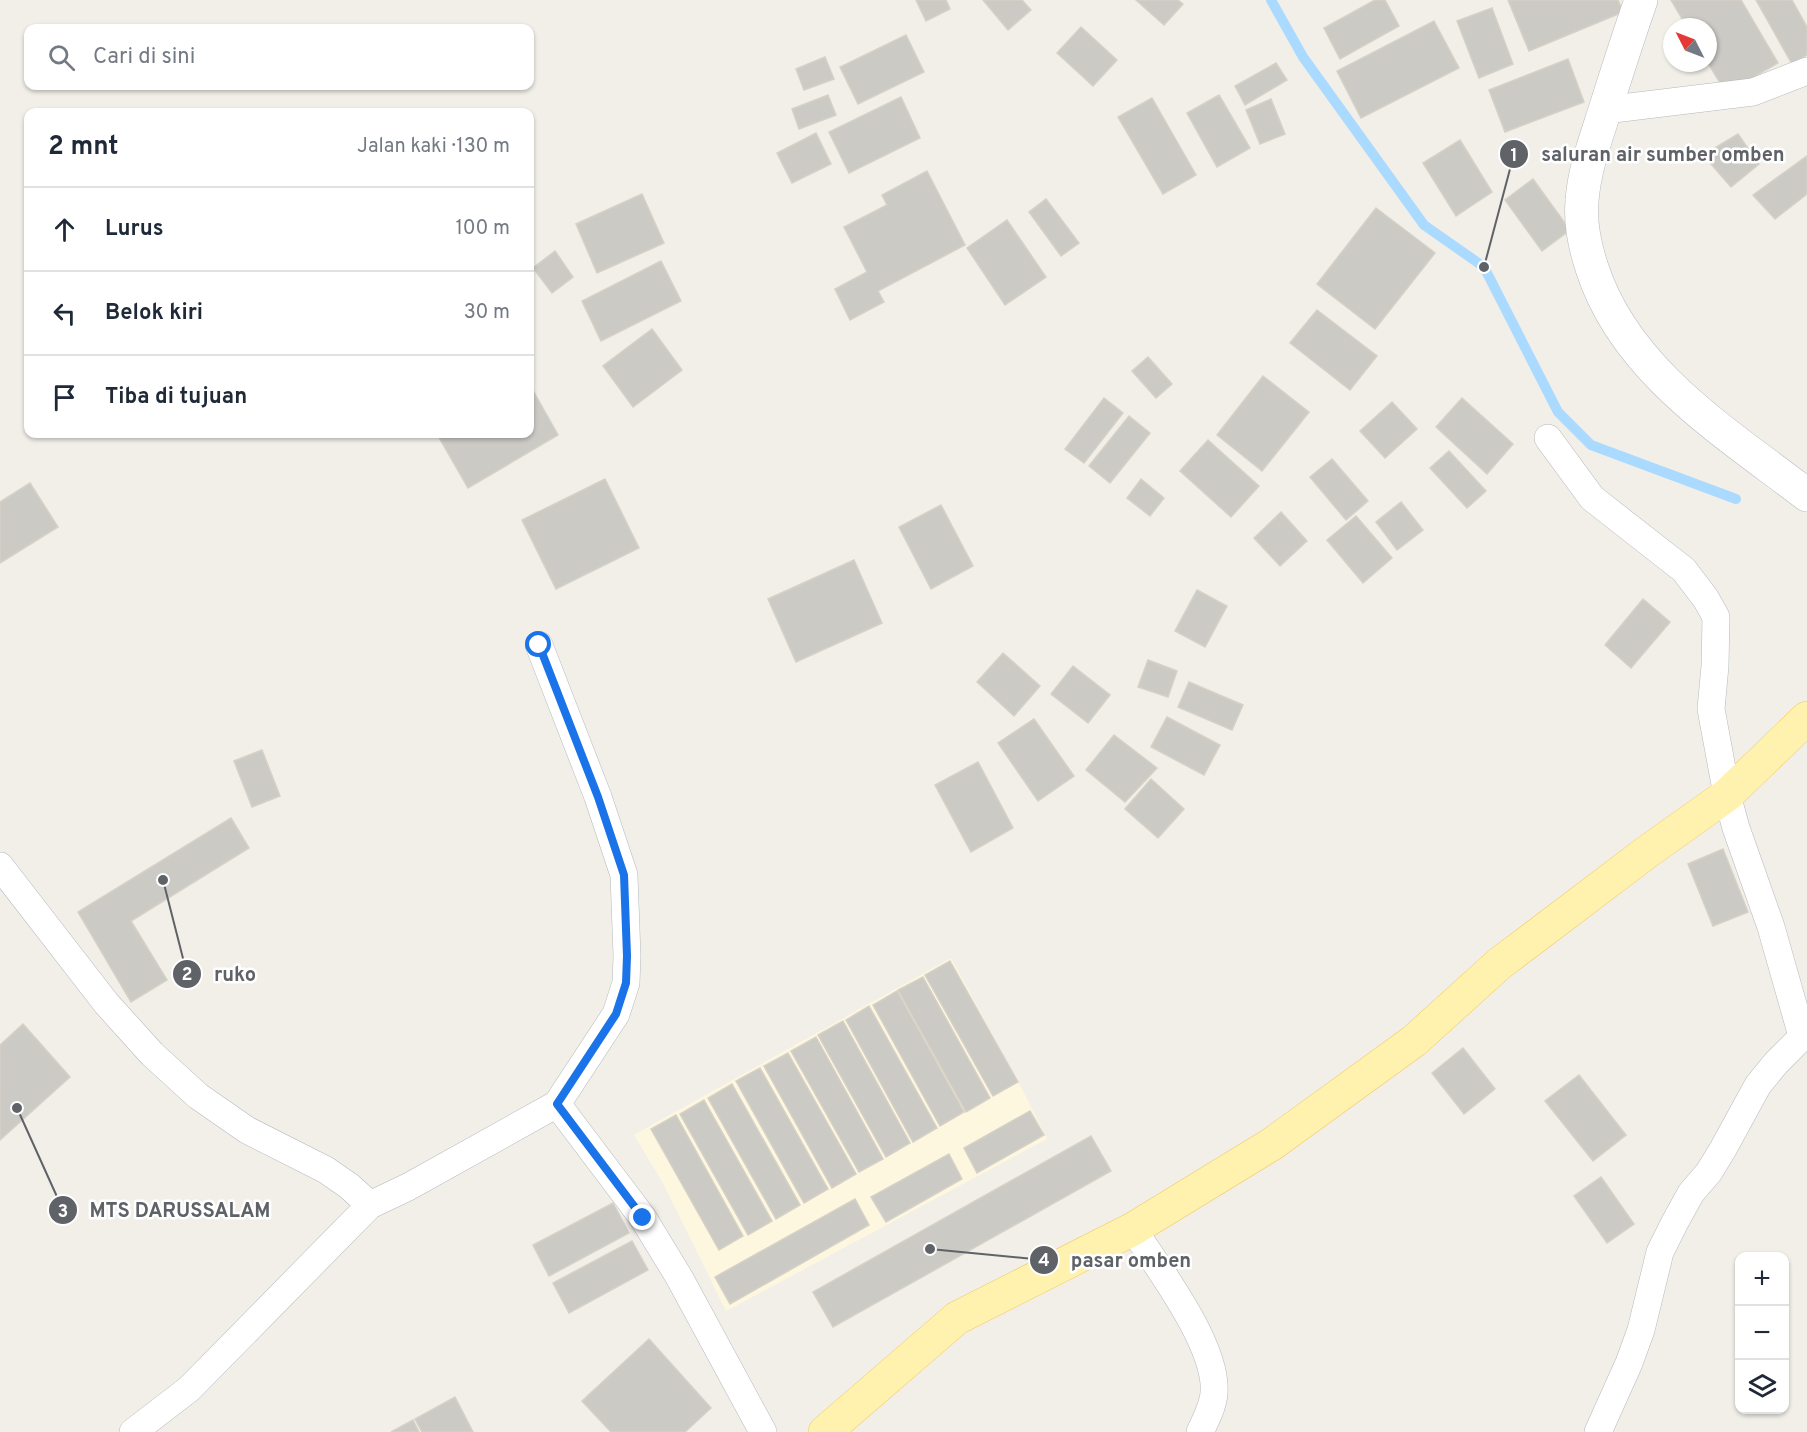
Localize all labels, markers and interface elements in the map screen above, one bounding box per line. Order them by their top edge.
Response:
north arrow [1663,18,1717,72]
search box [24,24,534,90]
icon: search [45,41,78,74]
text: Cari di sini [93,44,195,71]
text: 2 mnt [48,131,119,164]
text: Jalan kaki · 130 m [357,134,510,160]
callout: saluran air sumber omben [1499,135,1796,173]
text: saluran air sumber omben [1541,143,1785,169]
text: 1 [1510,145,1518,168]
icon: ahead [48,213,81,246]
text: Lurus [105,216,164,243]
text: 100 m [455,216,510,242]
icon: left [48,297,81,330]
text: Belok kiri [105,300,203,327]
text: 30 m [464,300,510,326]
icon: arrive [48,381,81,414]
text: Tiba di tujuan [105,384,247,411]
route start [525,631,551,657]
callout: ruko [172,955,268,993]
text: ruko [214,963,256,989]
text: 2 [181,964,193,987]
callout: MTS DARUSSALAM [48,1191,283,1229]
text: MTS DARUSSALAM [89,1199,271,1225]
text: 3 [58,1201,68,1224]
route end [629,1204,655,1230]
callout: pasar omben [1029,1241,1203,1279]
text: pasar omben [1071,1249,1191,1275]
text: 4 [1038,1250,1050,1273]
map controls [1735,1252,1789,1414]
button: + [1735,1252,1789,1306]
button: − [1735,1306,1789,1360]
button: layers [1735,1360,1789,1414]

